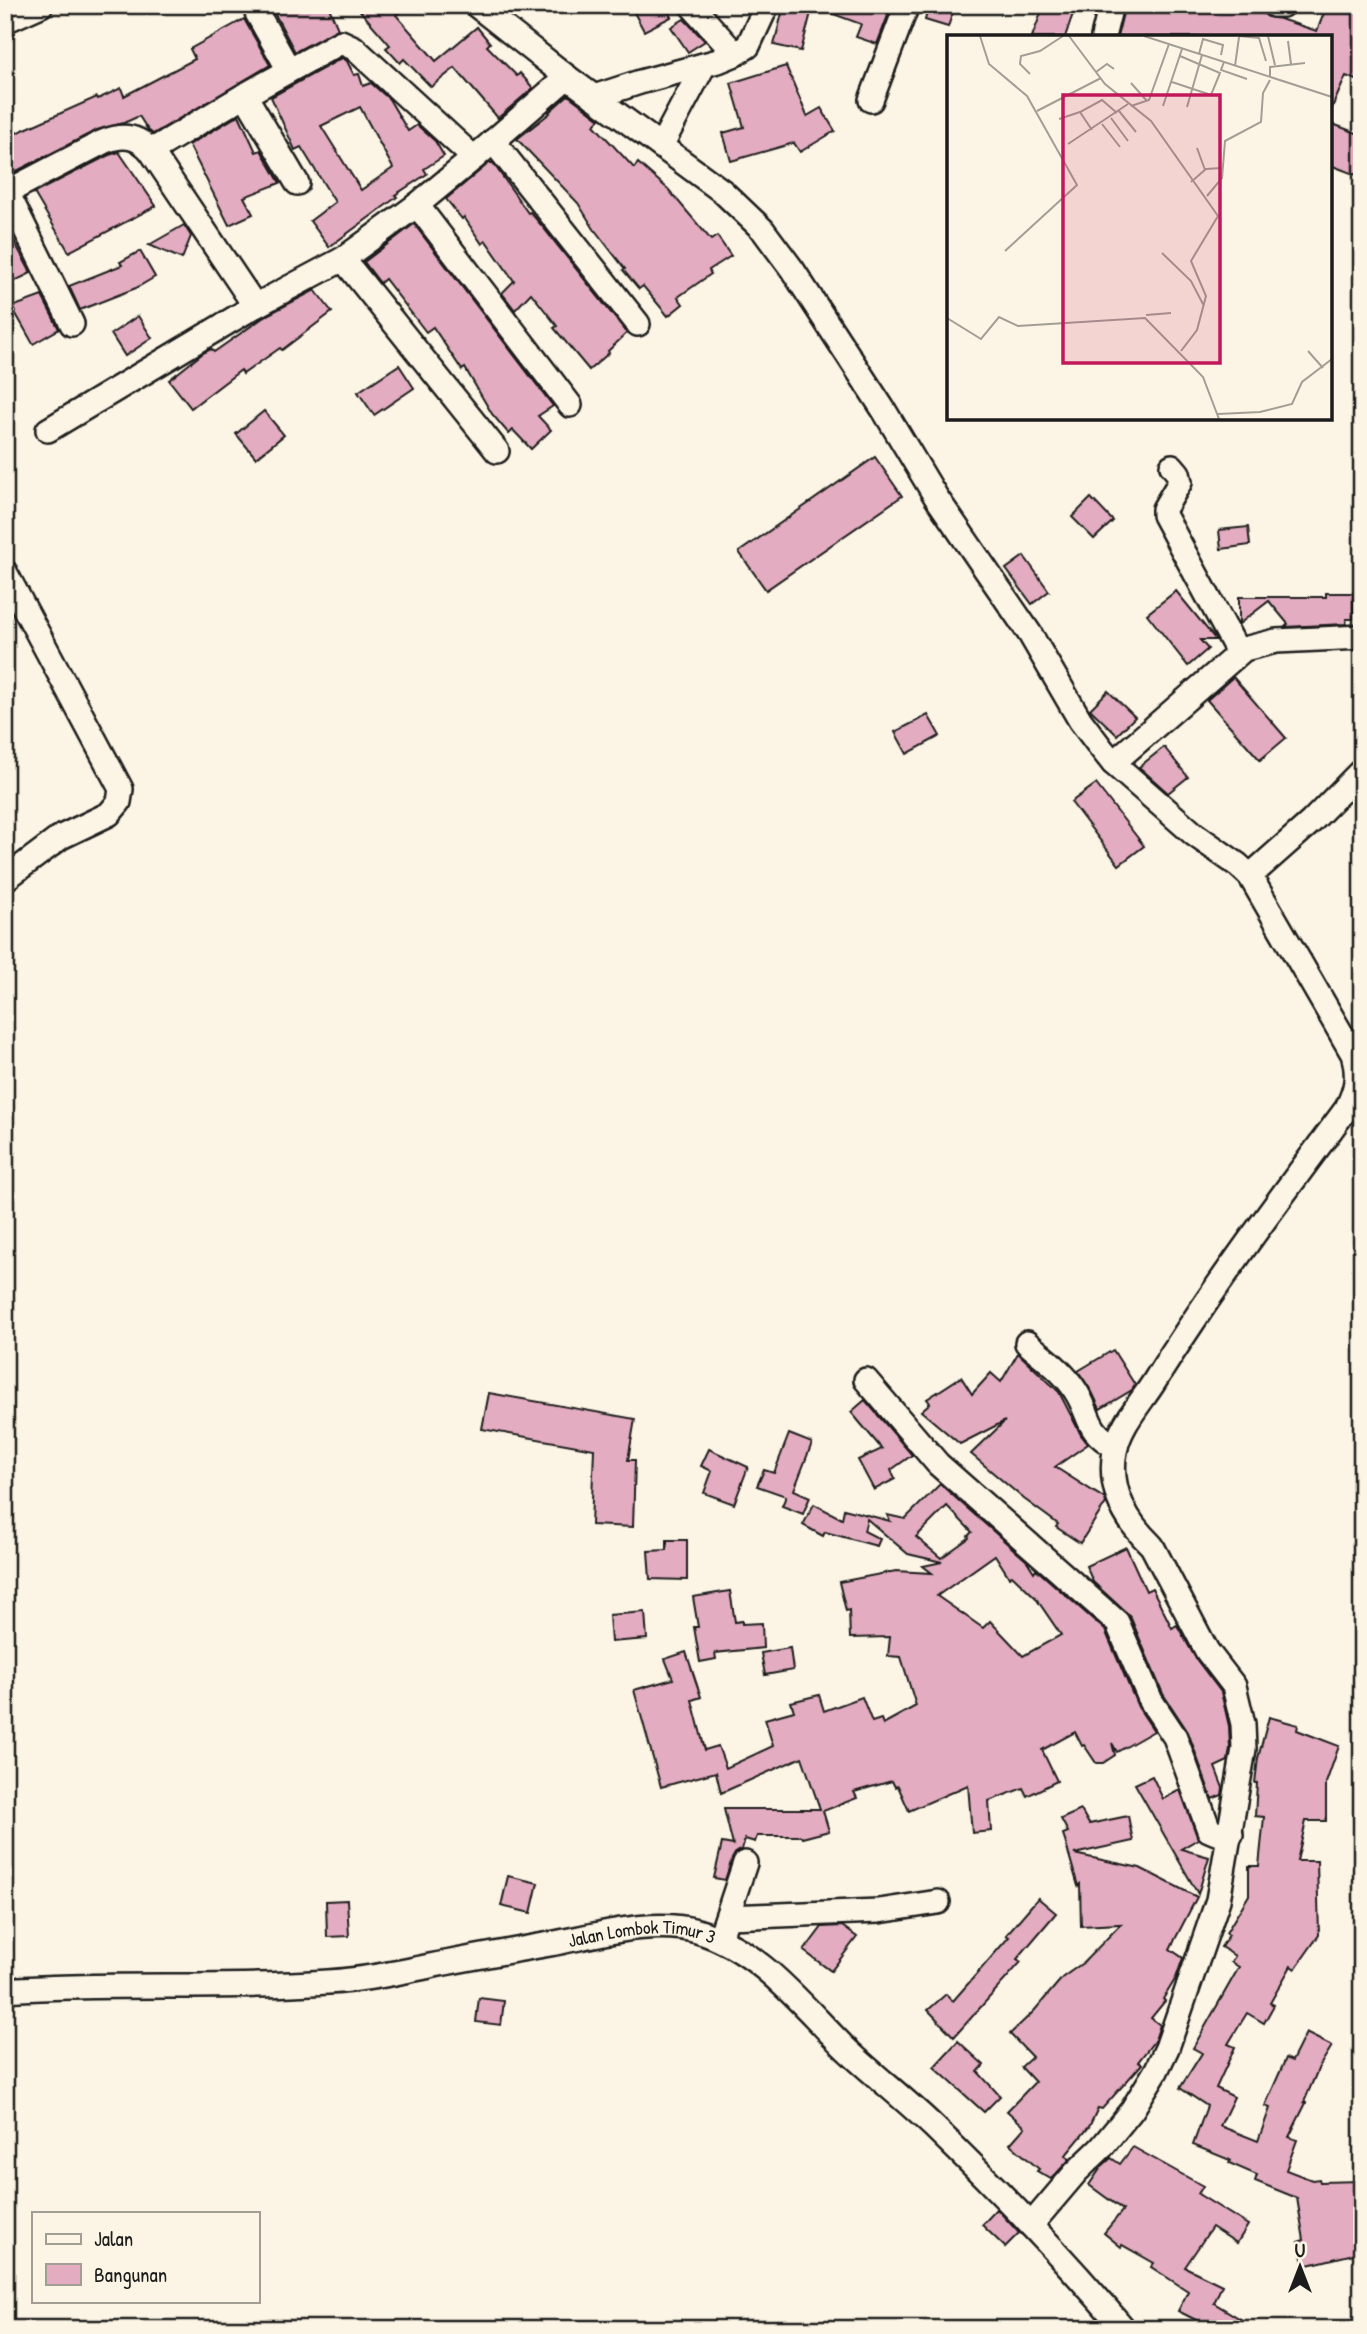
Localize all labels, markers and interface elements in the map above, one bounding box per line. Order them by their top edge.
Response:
inset map [947,35,1332,420]
street label: Jalan Lombok Timur 3 [566,1913,720,1953]
legend [32,2212,259,2302]
text: Jalan [94,2224,133,2253]
north arrow [1266,2232,1336,2302]
text: U [1295,2237,1306,2263]
text: Bangunan [94,2260,167,2289]

